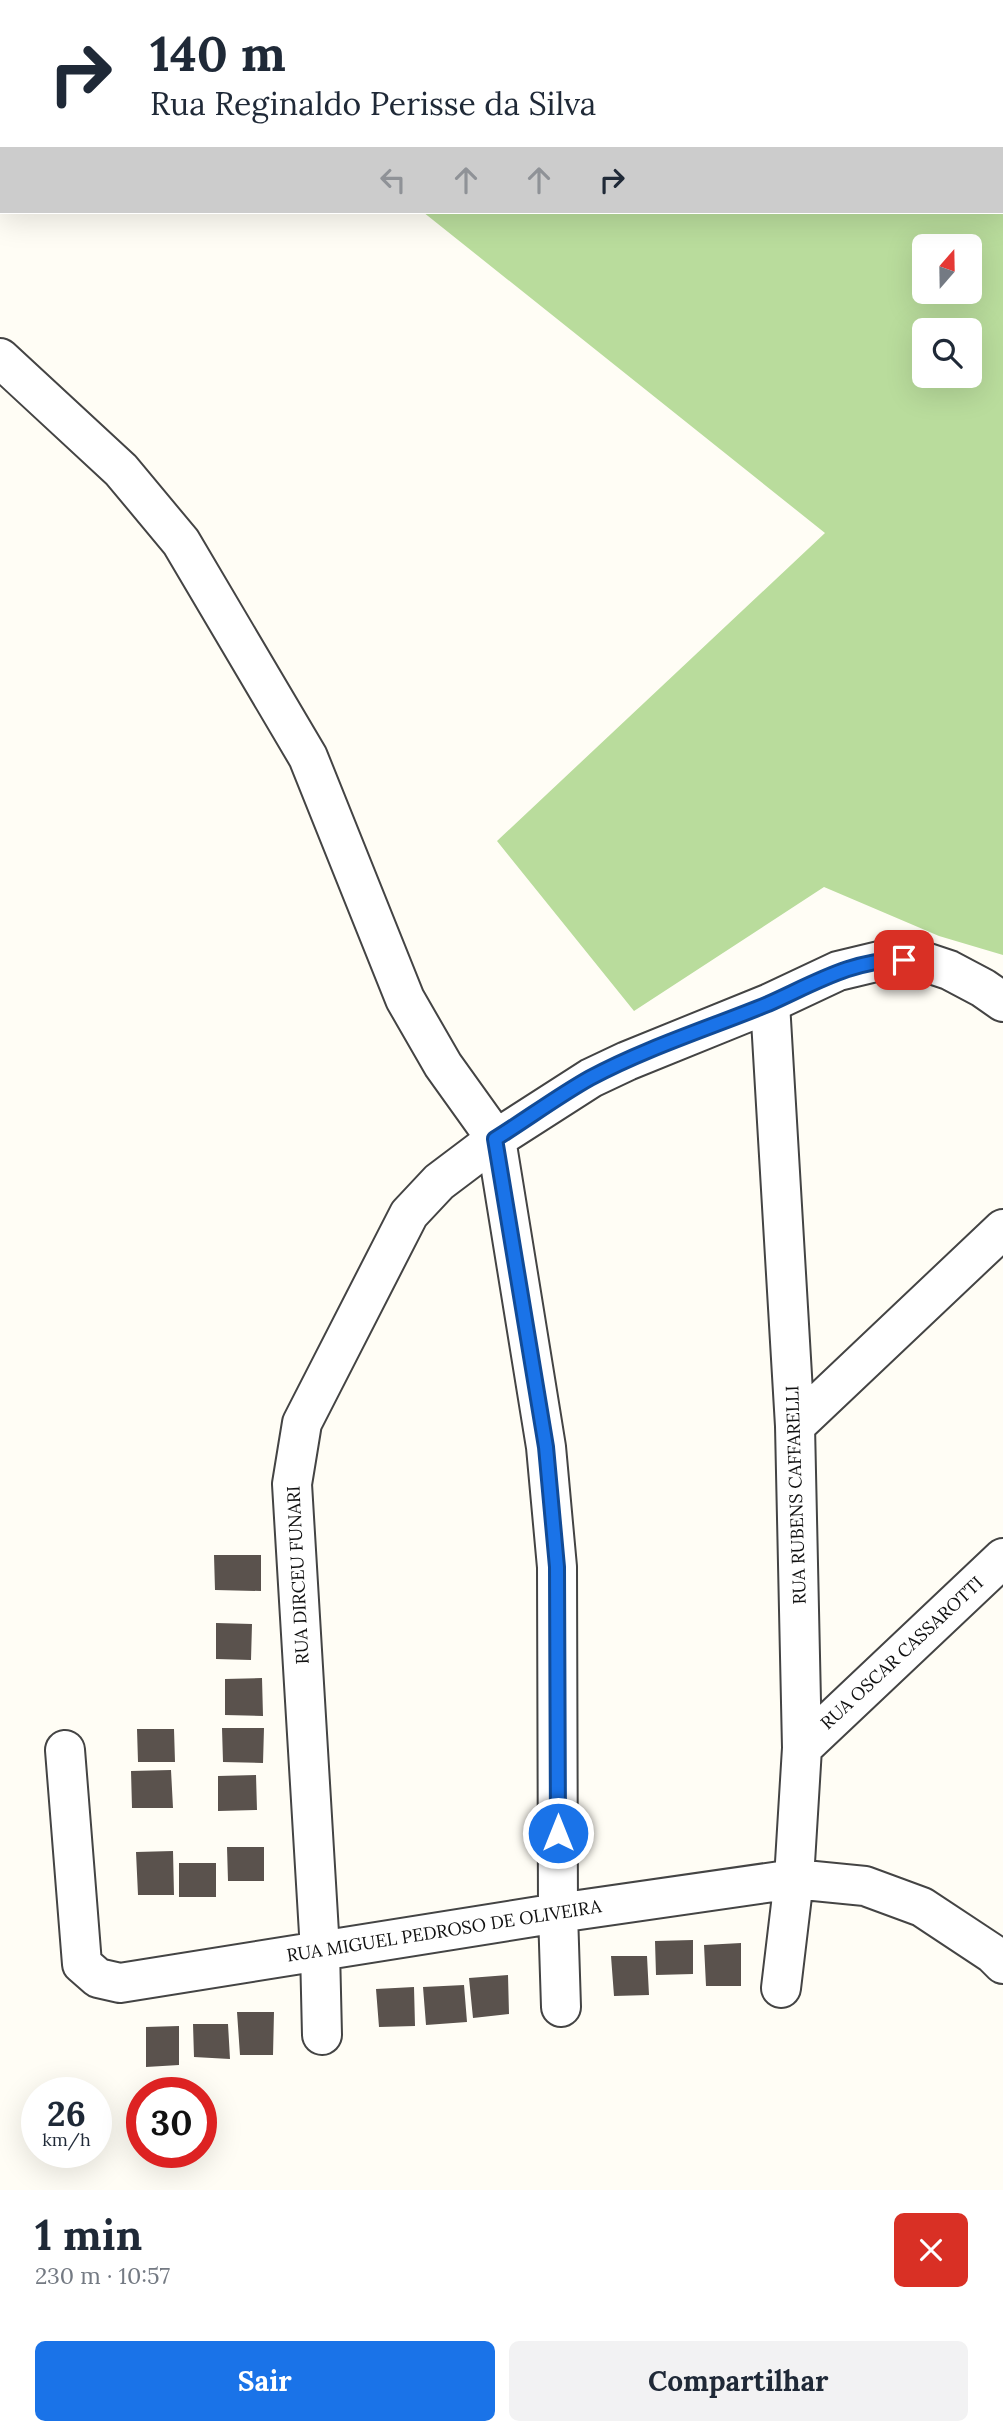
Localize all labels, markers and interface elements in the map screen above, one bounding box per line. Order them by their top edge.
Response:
text: 140 m [150,22,286,84]
icon: right [35,28,126,119]
text: Rua Reginaldo Perisse da Silva [150,83,596,124]
icon: left [374,161,412,199]
icon: ahead [447,161,485,199]
icon: ahead [520,161,558,199]
icon: right [593,161,631,199]
north arrow [912,234,982,304]
map controls [912,234,982,388]
button: search [912,318,982,388]
pin [874,930,934,990]
icon: arrive [885,941,923,979]
street label: RUA RUBENS CAFFARELLI [780,1385,811,1605]
street label: RUA DIRCEU FUNARI [281,1485,314,1665]
street label: RUA OSCAR CASSAROTTI [815,1571,988,1734]
position arrow [521,1796,595,1870]
street label: RUA MIGUEL PEDROSO DE OLIVEIRA [285,1894,604,1967]
speed limit sign: 30 [126,2077,217,2168]
text: 26 [47,2091,86,2136]
text: km/h [42,2128,91,2151]
text: 1 min [35,2208,142,2262]
button: close [894,2213,968,2287]
text: 230 m · 10:57 [35,2261,170,2290]
button: Sair [35,2341,495,2421]
button: Compartilhar [509,2341,968,2421]

